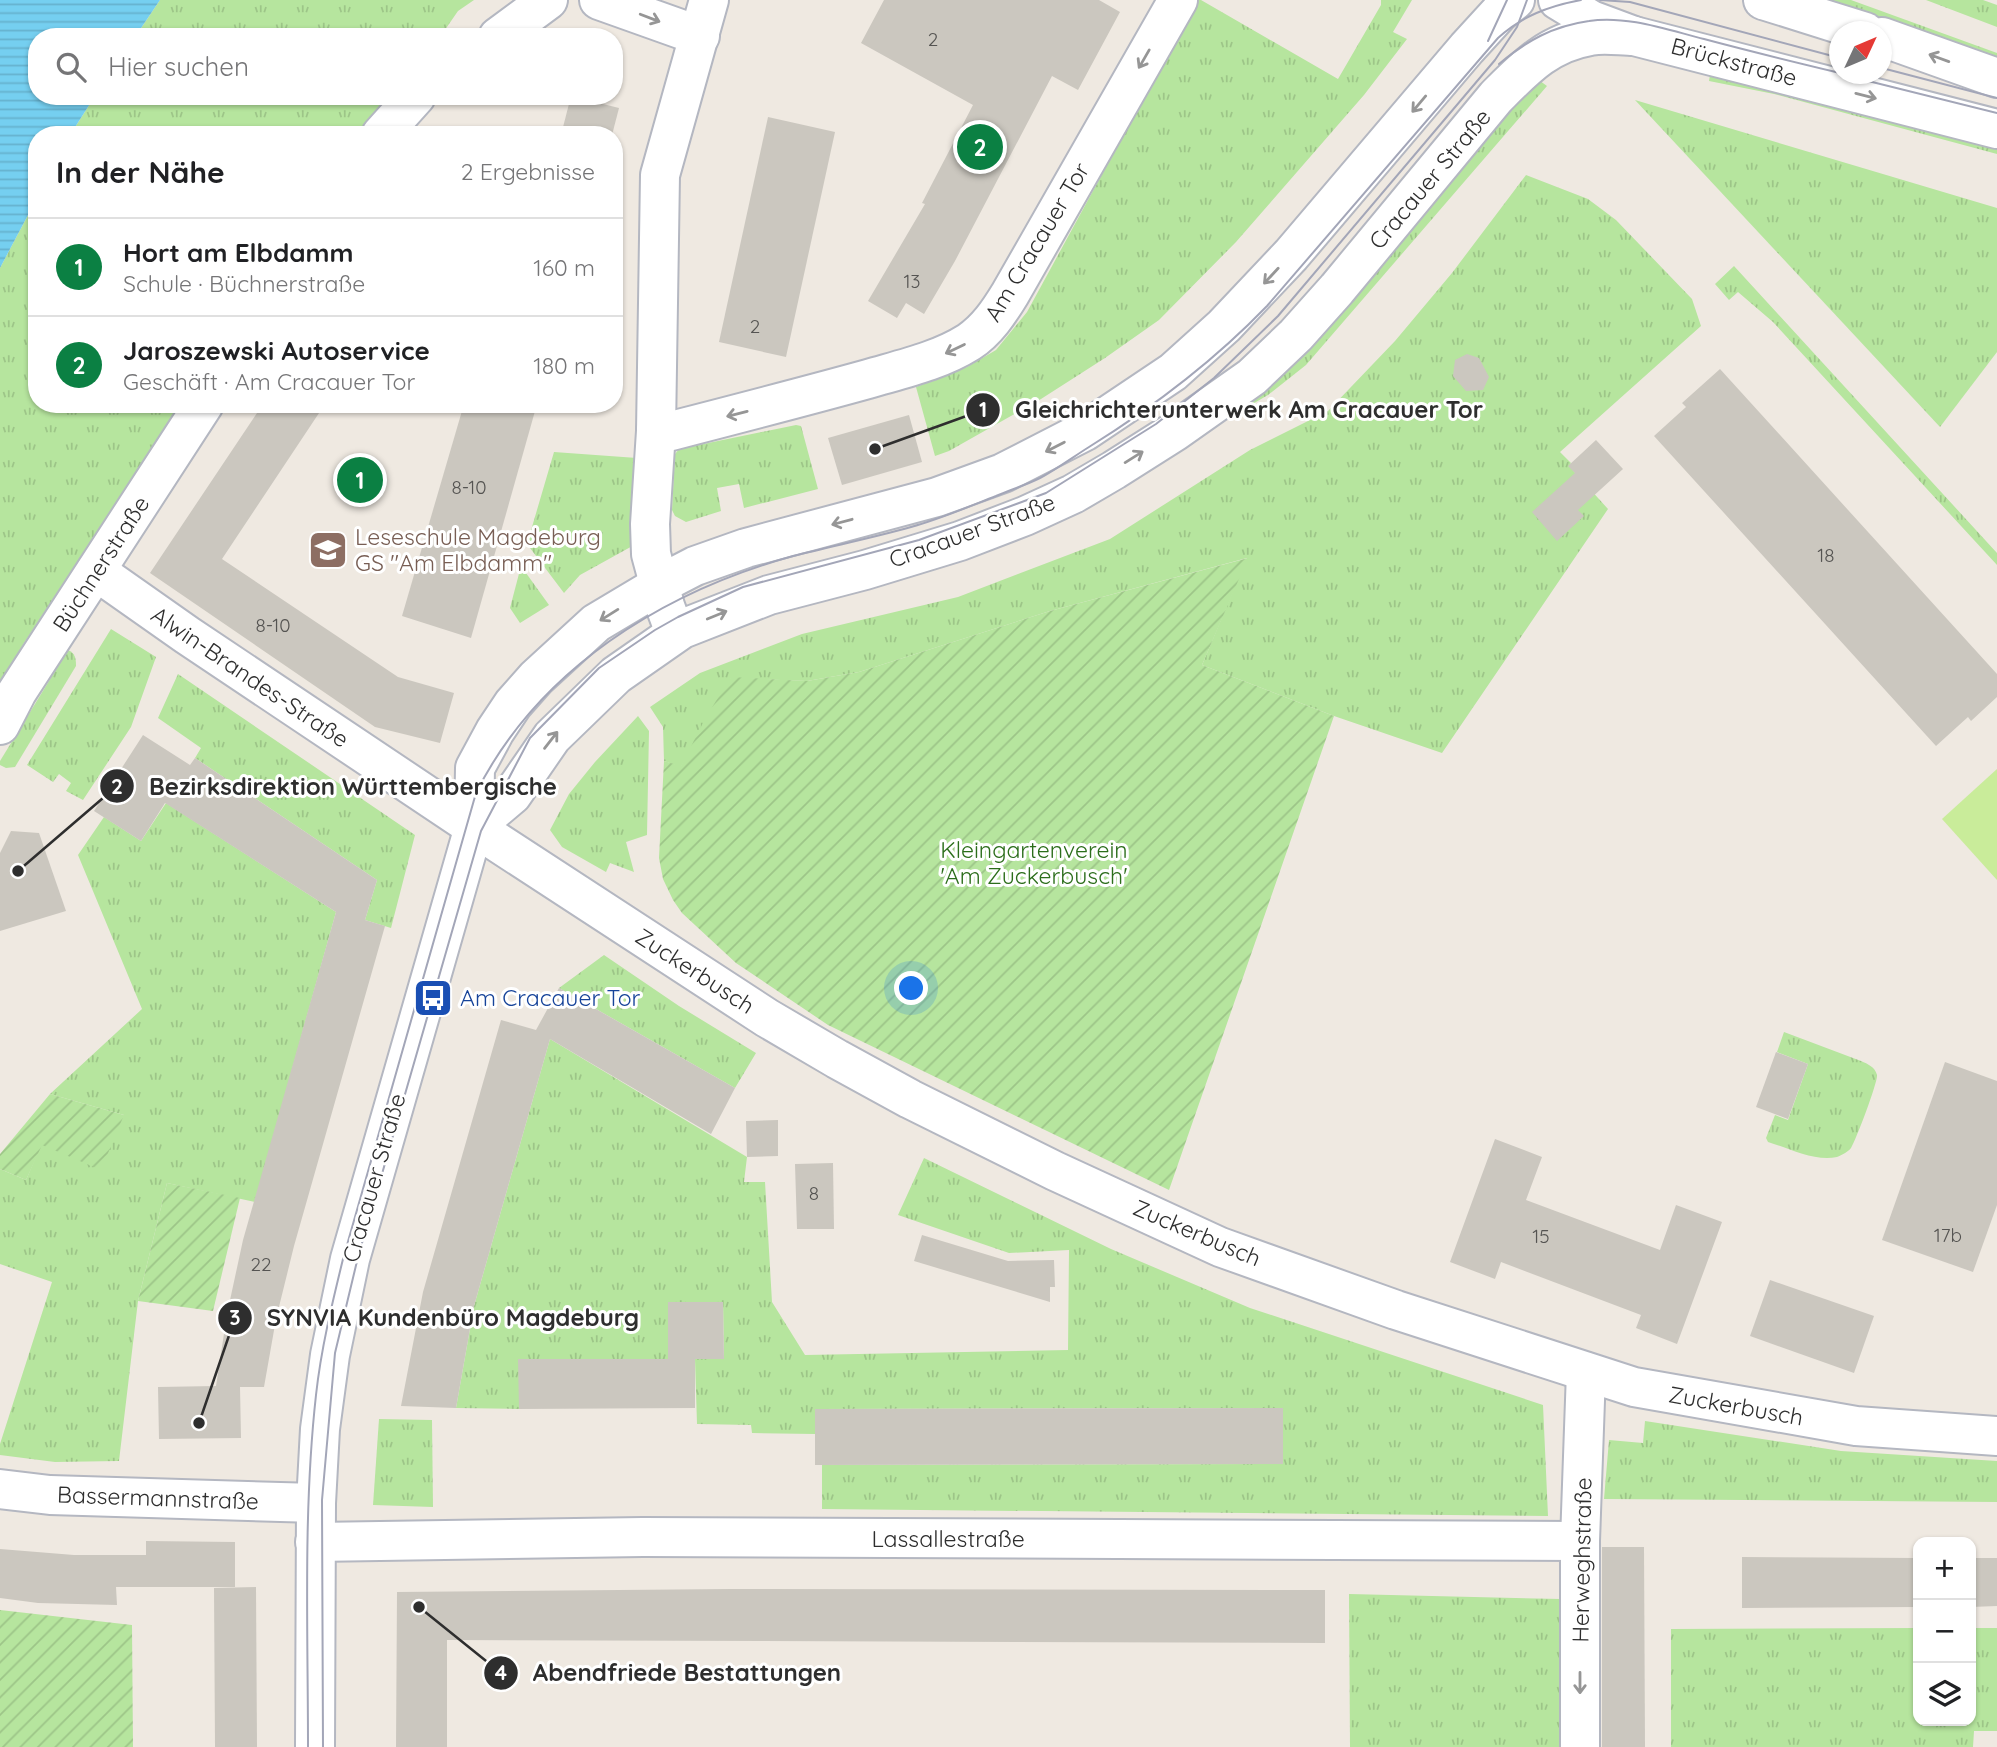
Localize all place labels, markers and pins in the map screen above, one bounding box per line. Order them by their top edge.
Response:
pin: 2 [957,121,1003,173]
callout: Gleichrichterunterwerk Am Cracauer Tor [966,388,1497,433]
pin: 1 [337,454,383,506]
place label: Leseschule Magdeburg GS "Am Elbdamm" [355,522,601,577]
school or university icon: Leseschule Magdeburg GS "Am Elbdamm" [307,529,349,571]
callout: Bezirksdirektion Württembergische [100,764,570,809]
bus stop icon: Am Cracauer Tor [412,977,454,1019]
place label: Am Cracauer Tor [460,983,641,1012]
callout: SYNVIA Kundenbüro Magdeburg [218,1295,653,1340]
callout: Abendfriede Bestattungen [484,1650,855,1695]

